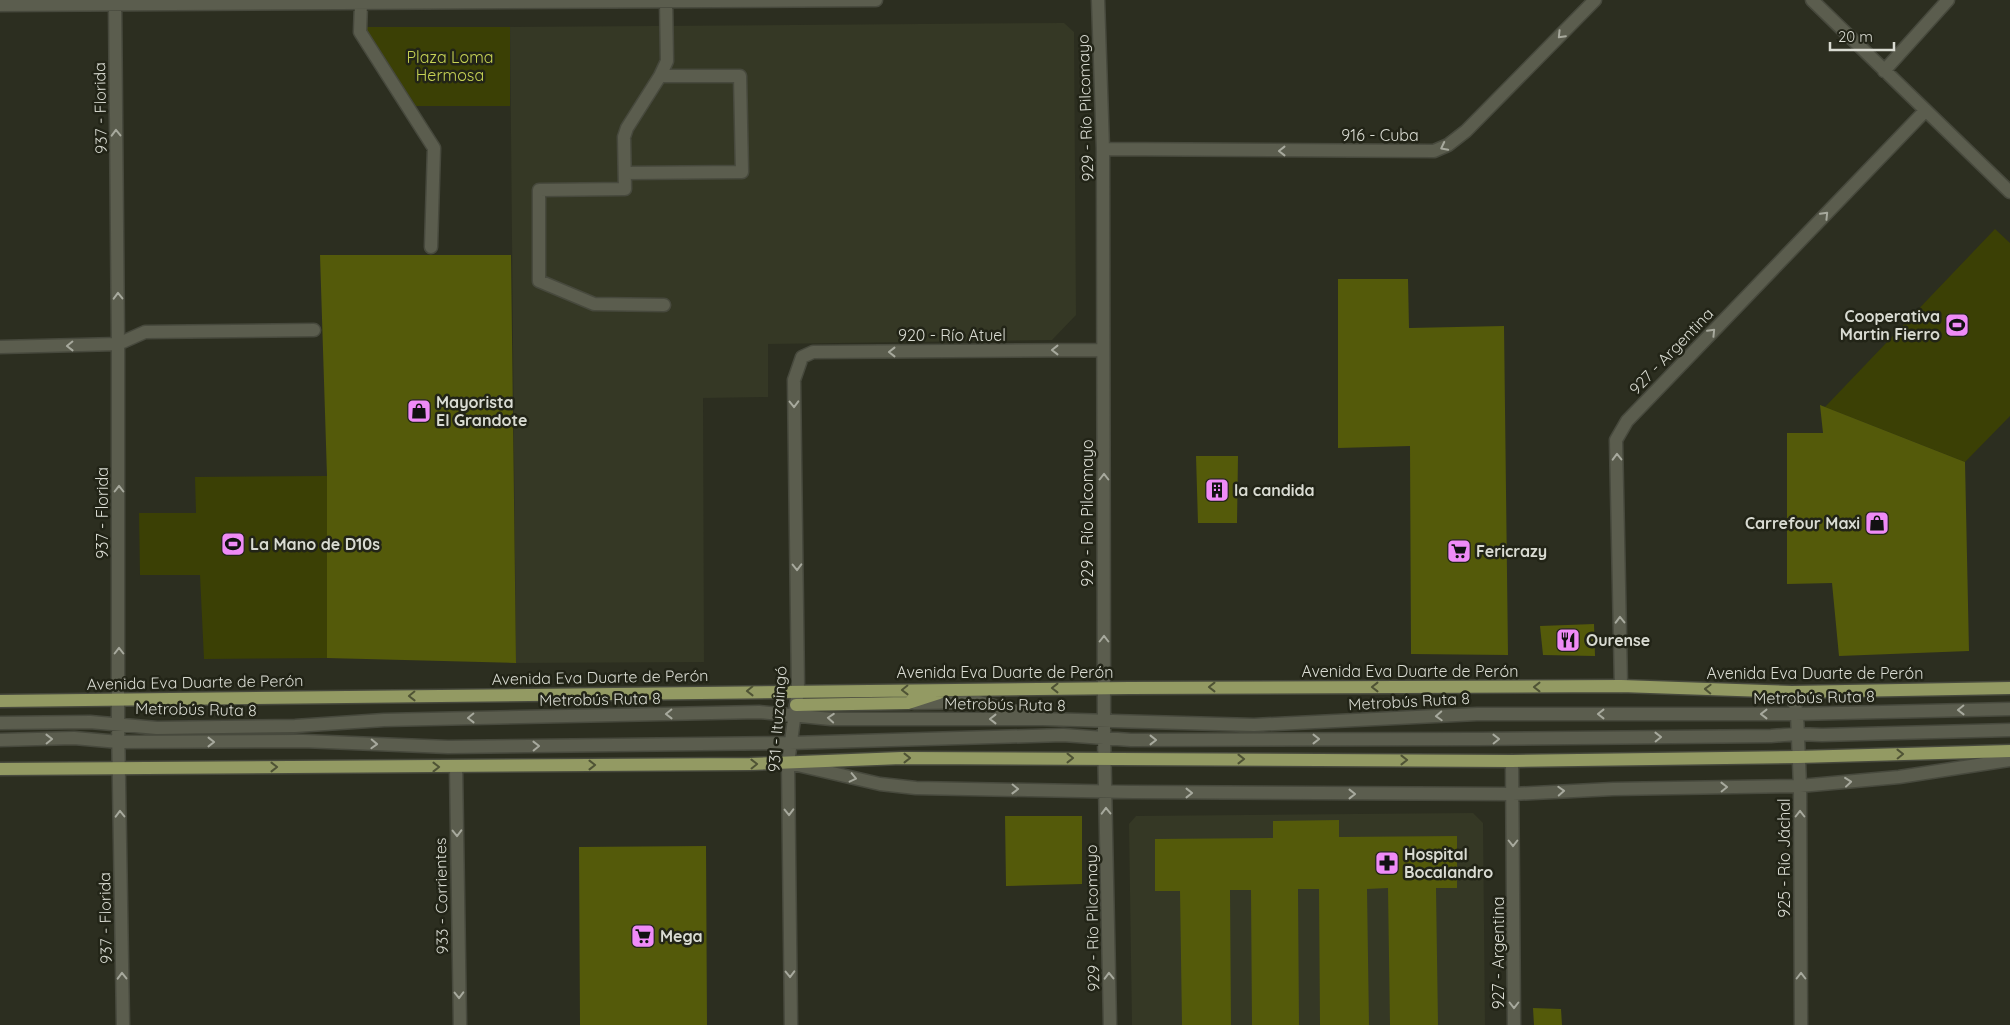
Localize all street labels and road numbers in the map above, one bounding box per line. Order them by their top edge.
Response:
street label: 929 - Río Pilcomayo [1072,34,1098,182]
street label: 937 - Florida [89,62,111,154]
street label: 916 - Cuba [1341,125,1419,145]
street label: 927 - Argentina [1625,304,1717,398]
street label: 920 - Río Atuel [898,325,1006,345]
street label: 929 - Río Pilcomayo [1077,439,1097,587]
street label: 937 - Florida [92,467,112,559]
street label: Avenida Eva Duarte de Perón [1302,661,1518,681]
street label: Avenida Eva Duarte de Perón [897,662,1113,682]
street label: Avenida Eva Duarte de Perón [1707,663,1923,683]
street label: Avenida Eva Duarte de Perón [491,665,709,689]
street label: 931 - Ituzaingó [763,665,791,773]
street label: Avenida Eva Duarte de Perón [86,670,304,694]
street label: Metrobús Ruta 8 [1753,686,1875,708]
street label: Metrobús Ruta 8 [539,688,661,710]
street label: Metrobús Ruta 8 [1348,688,1470,714]
street label: Metrobús Ruta 8 [944,693,1066,715]
street label: Metrobús Ruta 8 [135,698,257,720]
street label: 925 - Río Jáchal [1774,798,1794,918]
street label: 933 - Corrientes [430,837,452,955]
street label: 929 - Río Pilcomayo [1081,844,1103,992]
street label: 937 - Florida [94,872,116,964]
street label: 927 - Argentina [1488,897,1508,1009]

